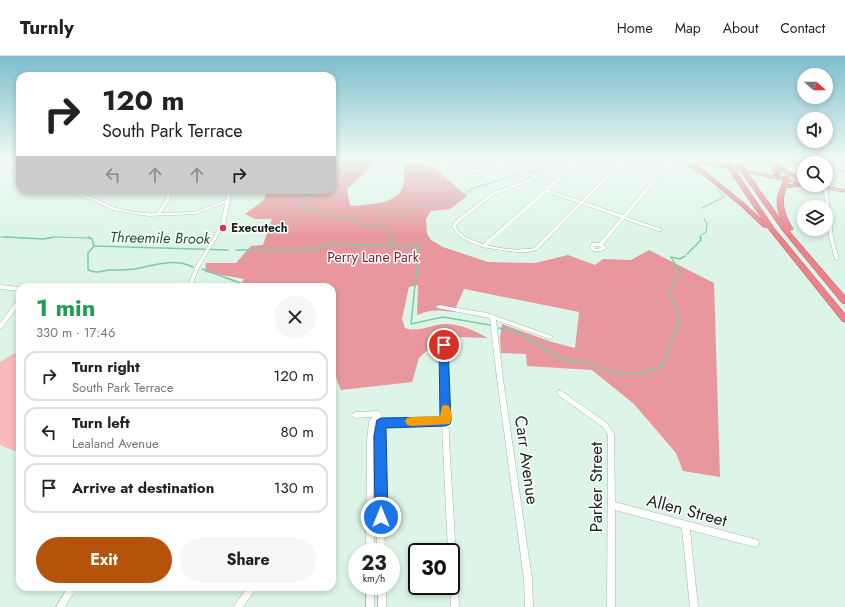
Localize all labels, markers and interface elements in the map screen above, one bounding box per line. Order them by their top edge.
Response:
text: Turnly [20,14,74,41]
text: Home [617,18,653,38]
text: Map [675,18,701,38]
text: About [723,18,758,38]
text: Contact [780,18,825,38]
north arrow [797,68,833,104]
map controls [797,68,833,236]
text: 120 m [102,80,185,121]
icon: right [36,88,88,140]
button: sound [797,112,833,148]
text: South Park Terrace [102,118,243,144]
button: search [797,156,833,192]
icon: left [102,164,124,186]
icon: ahead [144,164,166,186]
icon: ahead [186,164,208,186]
icon: right [228,164,250,186]
button: layers [797,200,833,236]
place label: Executech [231,219,288,237]
marker: Executech [218,223,228,233]
water label: Threemile Brook [110,226,211,250]
park label: Perry Lane Park [327,247,420,267]
text: 1 min [36,290,96,325]
button: close [274,296,316,338]
text: 330 m · 17:46 [36,323,115,342]
pin [427,328,461,362]
icon: arrive [433,334,455,356]
text: Turn right [72,356,140,378]
icon: right [38,365,60,387]
text: 120 m [274,365,314,387]
text: South Park Terrace [72,378,173,397]
text: Turn left [72,412,130,434]
street label: Carr Avenue [509,414,545,506]
icon: left [38,421,60,443]
text: 80 m [281,421,314,443]
text: Lealand Avenue [72,434,159,453]
street label: Parker Street [584,442,608,532]
icon: arrive [38,477,60,499]
text: Arrive at destination [72,477,214,499]
text: 130 m [274,477,314,499]
street label: Allen Street [644,488,730,532]
position arrow [360,496,402,538]
button: Exit [36,537,172,583]
button: Share [180,537,316,583]
speed limit sign: 30 [408,543,460,595]
text: 23 [361,549,387,578]
text: km/h [363,571,385,586]

